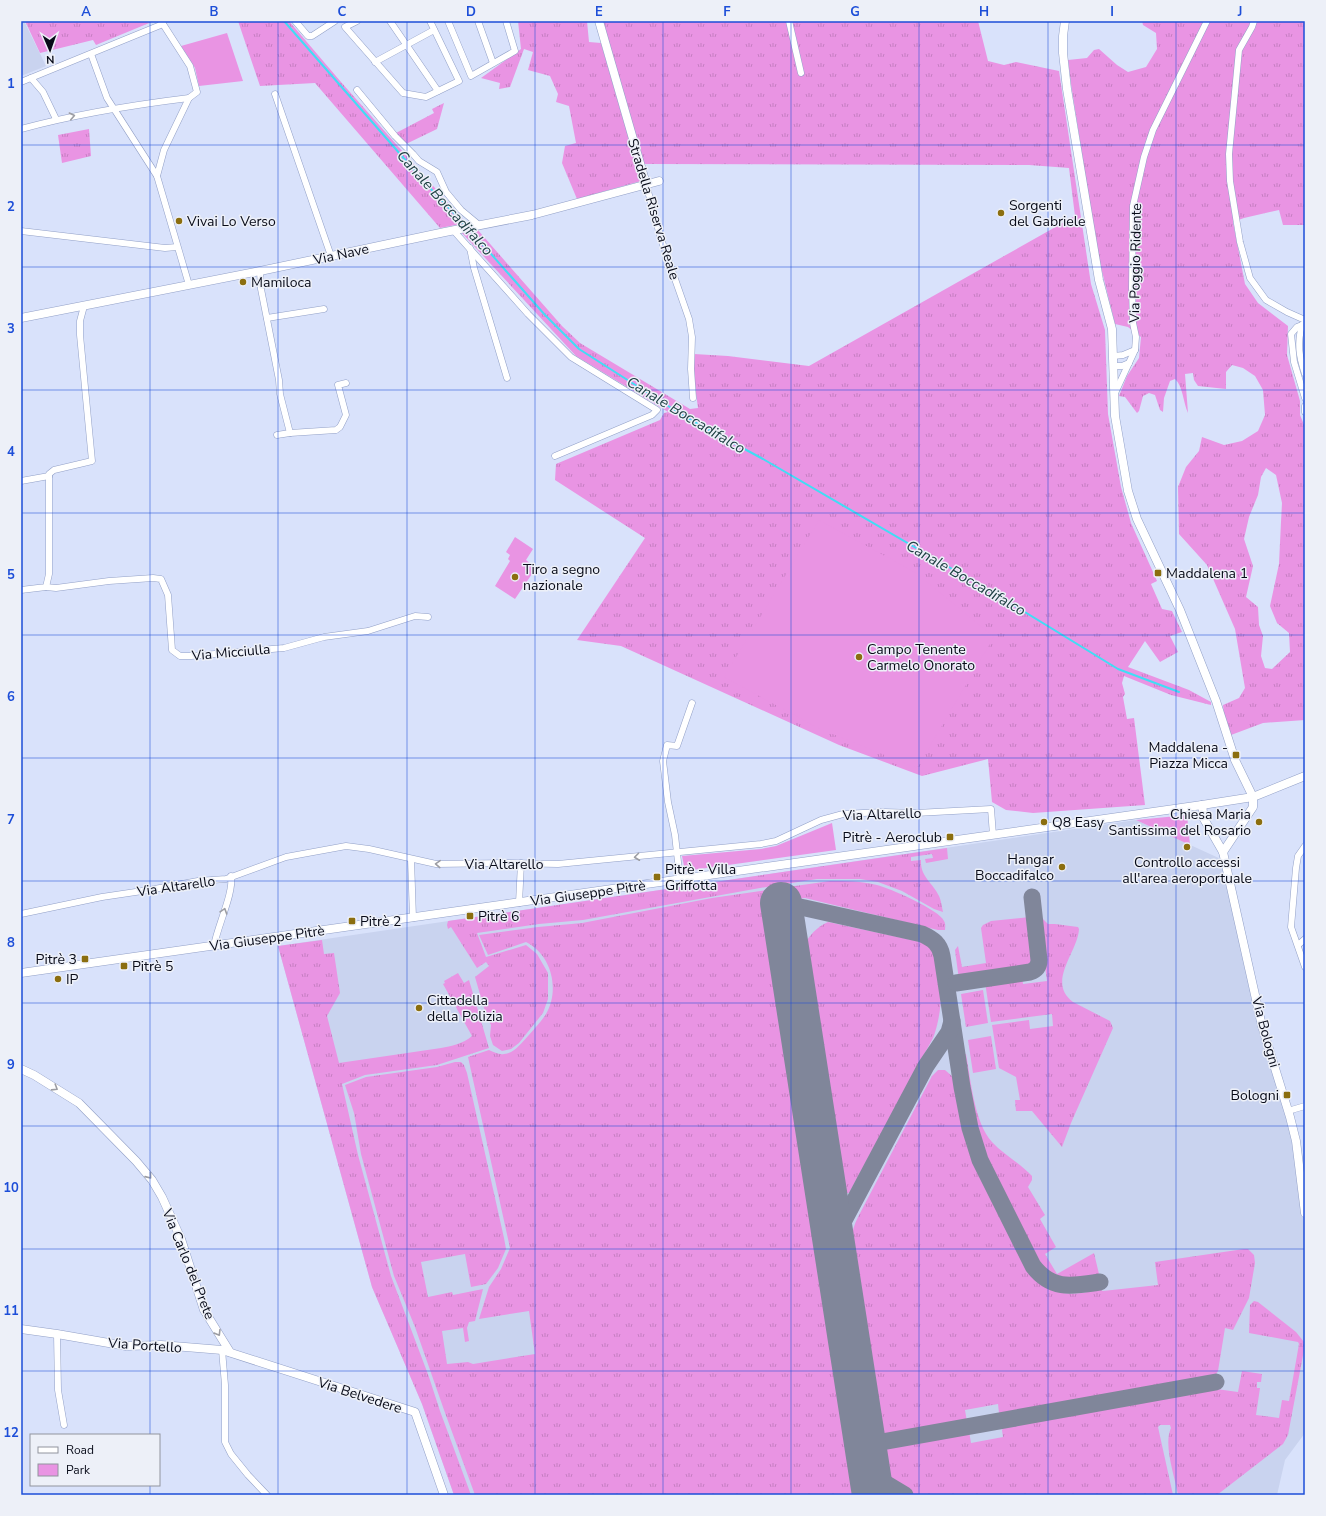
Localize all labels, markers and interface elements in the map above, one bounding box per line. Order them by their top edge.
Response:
text: A [81,3,91,21]
text: B [210,3,219,21]
text: C [338,3,347,21]
text: D [466,3,476,21]
text: E [595,3,603,21]
text: F [723,3,731,21]
text: G [850,3,860,21]
text: H [979,3,989,21]
text: I [1110,3,1114,21]
text: J [1237,3,1242,21]
north arrow [30,30,70,70]
text: N [46,52,55,67]
text: 1 [7,75,15,93]
one-way arrow [69,112,75,120]
street label: Stradella Riserva Reale [623,136,684,282]
water label: Canale Boccadifalco [392,146,498,260]
place label: Sorgenti del Gabriele [1009,196,1085,231]
text: 2 [7,198,15,216]
street label: Via Poggio Ridente [1125,203,1146,324]
marker: Sorgenti del Gabriele [996,208,1006,218]
place label: Vivai Lo Verso [186,212,276,231]
marker: Vivai Lo Verso [174,216,184,226]
street label: Via Nave [311,239,371,270]
place label: Mamiloca [251,273,311,292]
marker: Mamiloca [238,277,248,287]
text: 3 [7,320,15,338]
water label: Canale Boccadifalco [623,372,749,458]
text: 4 [7,443,15,461]
water label: Canale Boccadifalco [902,536,1030,620]
place label: Tiro a segno nazionale [523,560,600,595]
place label: Maddalena 1 [1166,564,1248,583]
text: 5 [7,566,15,584]
marker: Maddalena 1 [1153,568,1163,578]
marker: Tiro a segno nazionale [510,572,520,582]
street label: Via Micciulla [190,640,271,665]
place label: Campo Tenente Carmelo Onorato [867,640,975,675]
marker: Campo Tenente Carmelo Onorato [854,652,864,662]
text: 6 [7,688,15,706]
place label: Maddalena - Piazza Micca [1148,738,1228,773]
marker: Maddalena - Piazza Micca [1231,750,1241,760]
street label: Via Altarello [841,804,922,825]
place label: Chiesa Maria Santissima del Rosario [1109,805,1251,840]
text: 7 [7,811,15,829]
place label: Q8 Easy [1052,813,1105,832]
marker: Q8 Easy [1039,817,1049,827]
marker: Chiesa Maria Santissima del Rosario [1254,817,1264,827]
place label: Pitrè - Aeroclub [843,828,942,847]
marker: Pitrè - Aeroclub [945,832,955,842]
marker: Controllo accessi all'area aeroportuale [1182,842,1192,852]
place label: Hangar Boccadifalco [975,850,1054,885]
one-way arrow [634,852,641,861]
place label: Controllo accessi all'area aeroportuale [1122,853,1252,888]
street label: Via Altarello [464,855,544,874]
one-way arrow [435,859,441,868]
place label: Pitrè - Villa Griffotta [665,860,736,895]
marker: Hangar Boccadifalco [1057,862,1067,872]
street label: Via Altarello [135,872,217,902]
marker: Pitrè - Villa Griffotta [652,872,662,882]
street label: Via Giuseppe Pitrè [528,876,647,911]
place label: Pitrè 6 [478,907,519,926]
one-way arrow [219,908,228,915]
marker: Pitrè 6 [465,911,475,921]
place label: Pitrè 2 [360,912,401,931]
marker: Pitrè 2 [347,916,357,926]
street label: Via Giuseppe Pitrè [207,921,326,956]
text: 8 [7,934,15,952]
place label: Pitrè 3 [36,950,77,969]
marker: Pitrè 3 [80,954,90,964]
place label: Pitrè 5 [132,957,173,976]
marker: Pitrè 5 [119,961,129,971]
place label: IP [66,970,79,989]
marker: IP [53,974,63,984]
place label: Cittadella della Polizia [427,991,503,1026]
street label: Via Bologni [1247,994,1284,1070]
marker: Cittadella della Polizia [414,1003,424,1013]
text: 9 [7,1056,15,1074]
one-way arrow [51,1083,58,1091]
place label: Bologni [1230,1086,1279,1105]
marker: Bologni [1282,1090,1292,1100]
one-way arrow [144,1172,151,1179]
text: 10 [3,1179,19,1197]
street label: Via Carlo del Prete [157,1205,219,1322]
text: 11 [3,1302,19,1320]
one-way arrow [214,1329,221,1336]
street label: Via Portello [106,1333,183,1358]
street label: Via Belvedere [314,1373,404,1418]
text: 12 [3,1424,19,1442]
legend [30,1434,160,1486]
text: Road [66,1442,94,1458]
text: Park [66,1462,91,1478]

